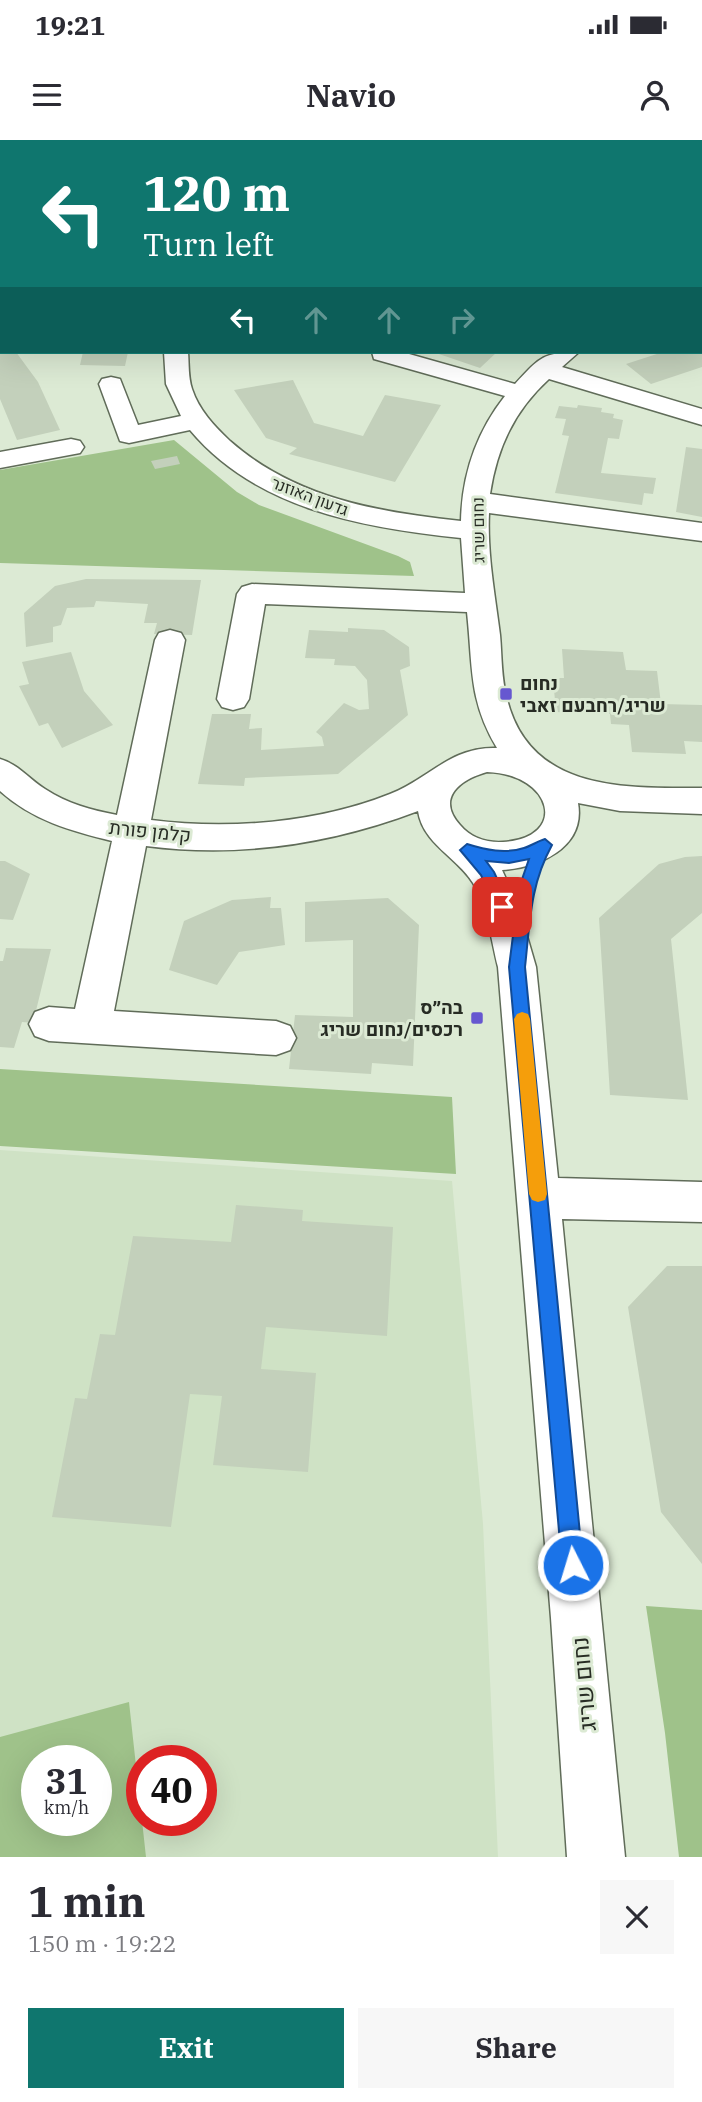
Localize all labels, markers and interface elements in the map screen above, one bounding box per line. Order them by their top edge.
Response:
text: 19:21 [35,8,105,42]
text: Navio [306,74,396,116]
icon: menu [28,76,66,114]
icon: person [636,76,674,114]
text: 120 m [143,161,290,224]
icon: left [28,168,119,259]
text: Turn left [143,223,274,265]
icon: left [224,301,262,339]
icon: ahead [297,301,335,339]
icon: ahead [370,301,408,339]
icon: right [443,301,481,339]
street label: גדעון האוזנר [269,472,351,520]
street label: נחום שריג [467,497,489,563]
place label: נחום שריג/רחבעם זאבי [520,671,666,717]
marker: נחום שריג/רחבעם זאבי [498,686,514,702]
street label: קלמן פורת [108,815,192,847]
pin [472,877,532,937]
icon: arrive [483,888,521,926]
place label: בה״ס רכסים/נחום שריג [321,995,464,1041]
marker: בה״ס רכסים/נחום שריג [469,1010,485,1026]
position arrow [536,1528,610,1602]
street label: נחום שריג [564,1636,602,1732]
speed limit sign: 40 [126,1745,217,1836]
text: 31 [45,1758,88,1804]
text: km/h [44,1796,89,1819]
text: 1 min [28,1874,146,1929]
button: close [600,1880,674,1954]
text: 150 m · 19:22 [28,1928,177,1958]
button: Exit [28,2008,344,2088]
button: Share [358,2008,674,2088]

